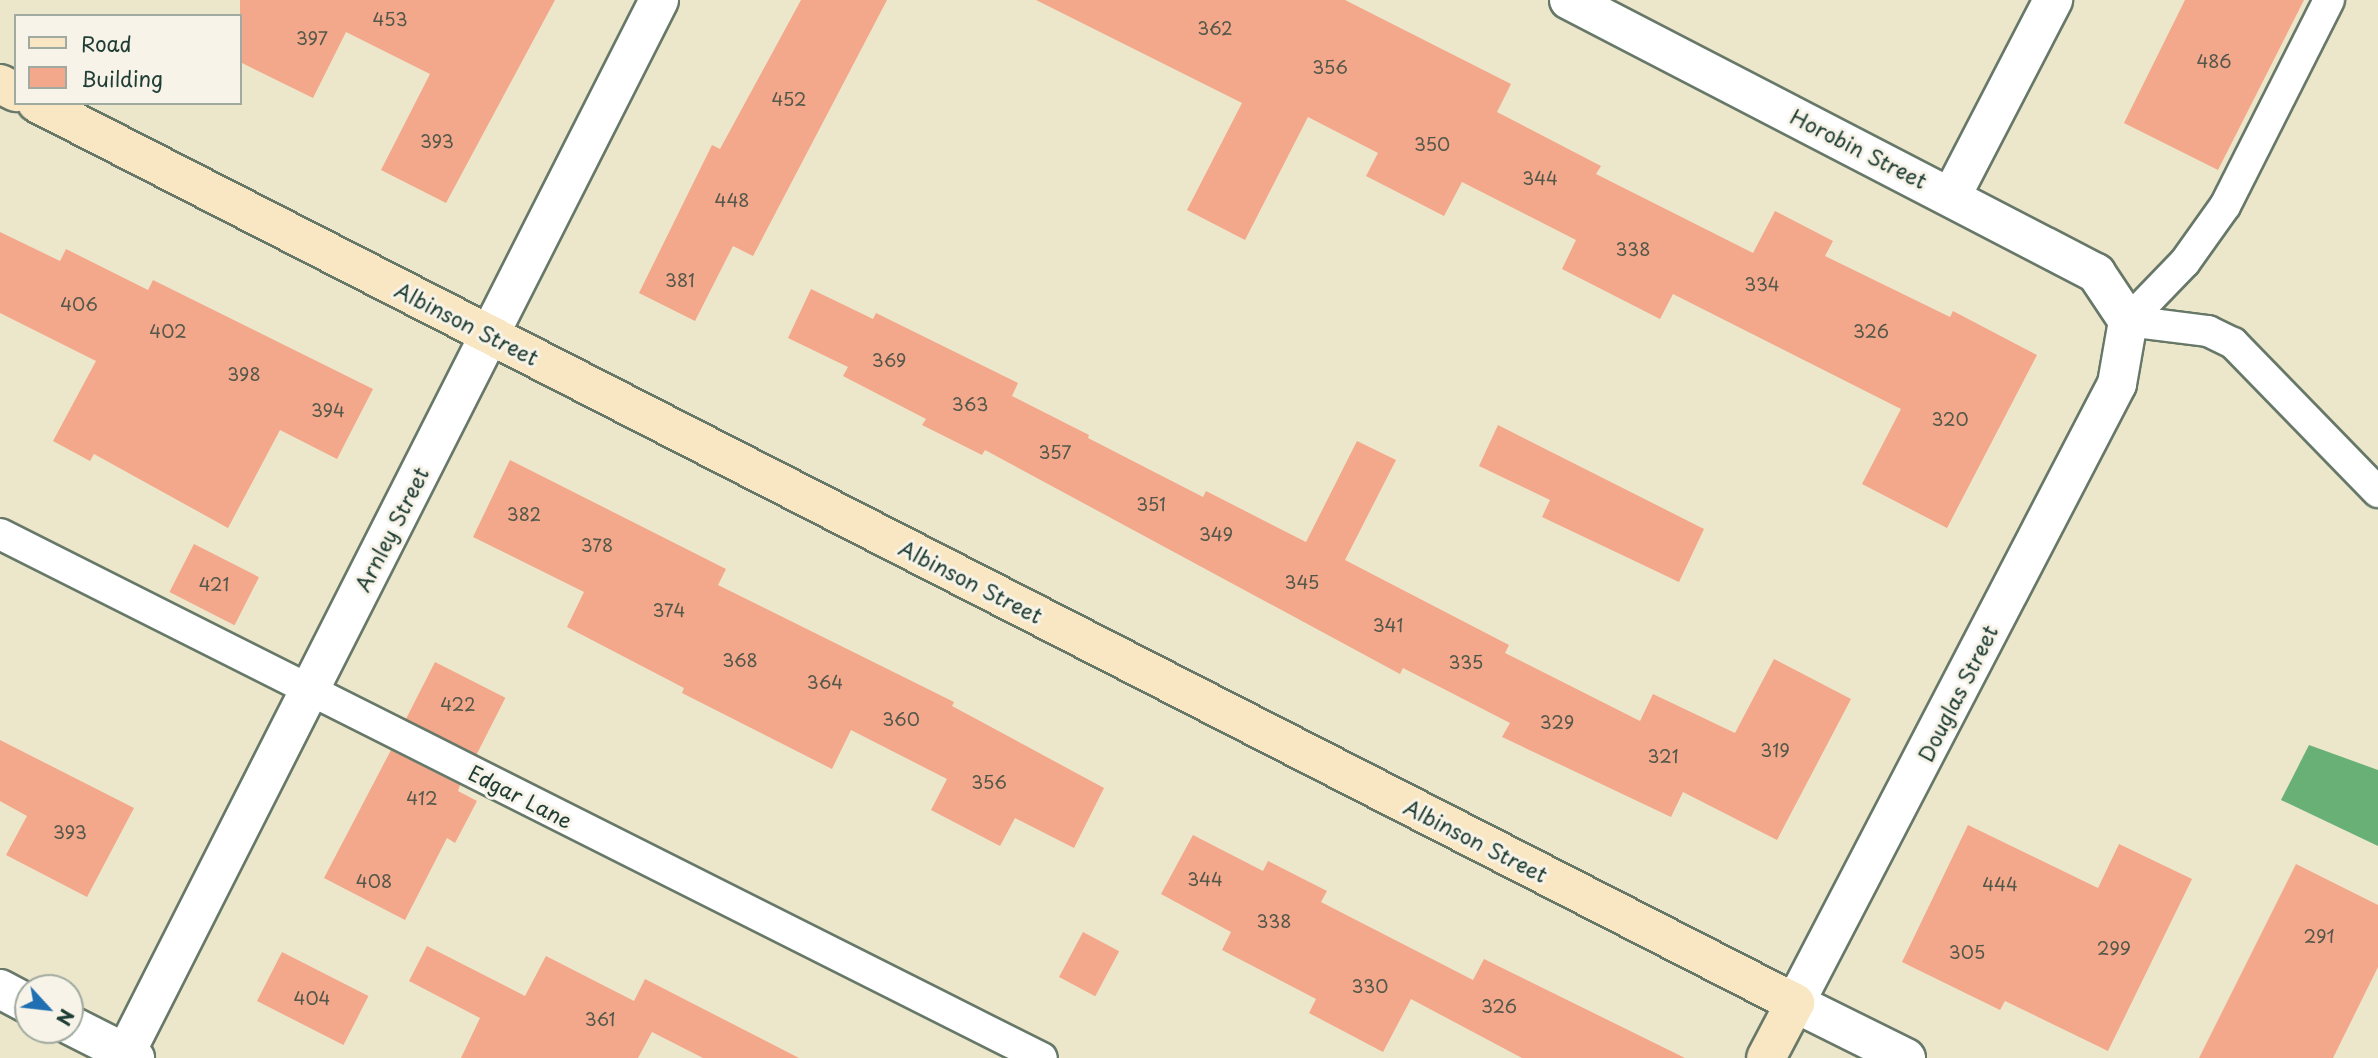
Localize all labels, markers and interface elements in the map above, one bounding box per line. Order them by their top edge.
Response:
house number: 453 [372,8,408,30]
legend [14,14,242,105]
house number: 362 [1197,17,1233,39]
text: Road [81,27,132,59]
house number: 397 [296,27,328,49]
house number: 486 [2196,50,2232,72]
house number: 356 [1312,56,1348,78]
text: Building [81,62,163,94]
house number: 452 [771,88,807,110]
street label: Horobin Street [1786,103,1932,193]
house number: 393 [420,130,454,152]
house number: 350 [1414,133,1450,155]
house number: 344 [1522,167,1558,189]
house number: 448 [715,189,749,211]
house number: 338 [1616,238,1650,260]
house number: 381 [665,269,695,291]
house number: 334 [1744,273,1780,295]
street label: Albinson Street [392,276,542,370]
house number: 406 [60,293,98,315]
house number: 402 [149,320,187,342]
house number: 326 [1853,320,1889,342]
house number: 369 [872,349,906,371]
house number: 398 [227,363,261,385]
house number: 363 [952,393,988,415]
house number: 394 [311,399,345,421]
house number: 320 [1931,408,1969,430]
house number: 357 [1039,441,1071,463]
street label: Arnley Street [349,462,433,596]
house number: 351 [1136,493,1166,515]
house number: 382 [507,503,541,525]
house number: 349 [1199,523,1233,545]
house number: 378 [581,534,613,556]
street label: Albinson Street [896,534,1046,628]
house number: 345 [1285,571,1319,593]
house number: 421 [199,573,229,595]
house number: 374 [652,599,686,621]
house number: 341 [1373,614,1403,636]
street label: Douglas Street [1912,620,2002,766]
house number: 368 [722,649,758,671]
house number: 335 [1449,651,1483,673]
house number: 364 [807,671,843,693]
house number: 422 [440,693,476,715]
house number: 360 [882,708,920,730]
house number: 329 [1540,711,1574,733]
house number: 319 [1760,739,1790,761]
house number: 321 [1647,745,1679,767]
street label: Edgar Lane [464,759,578,833]
house number: 356 [971,771,1007,793]
house number: 412 [406,787,438,809]
street label: Albinson Street [1401,793,1551,887]
house number: 393 [53,821,87,843]
house number: 344 [1187,868,1223,890]
house number: 408 [356,870,392,892]
house number: 444 [1982,873,2018,895]
house number: 338 [1257,910,1291,932]
house number: 291 [2303,925,2335,947]
house number: 299 [2097,937,2131,959]
house number: 305 [1949,941,1985,963]
north arrow [14,974,84,1044]
house number: 330 [1352,975,1388,997]
house number: 404 [294,987,330,1009]
house number: 326 [1481,995,1517,1017]
text: N [50,1005,82,1031]
house number: 361 [585,1008,615,1030]

